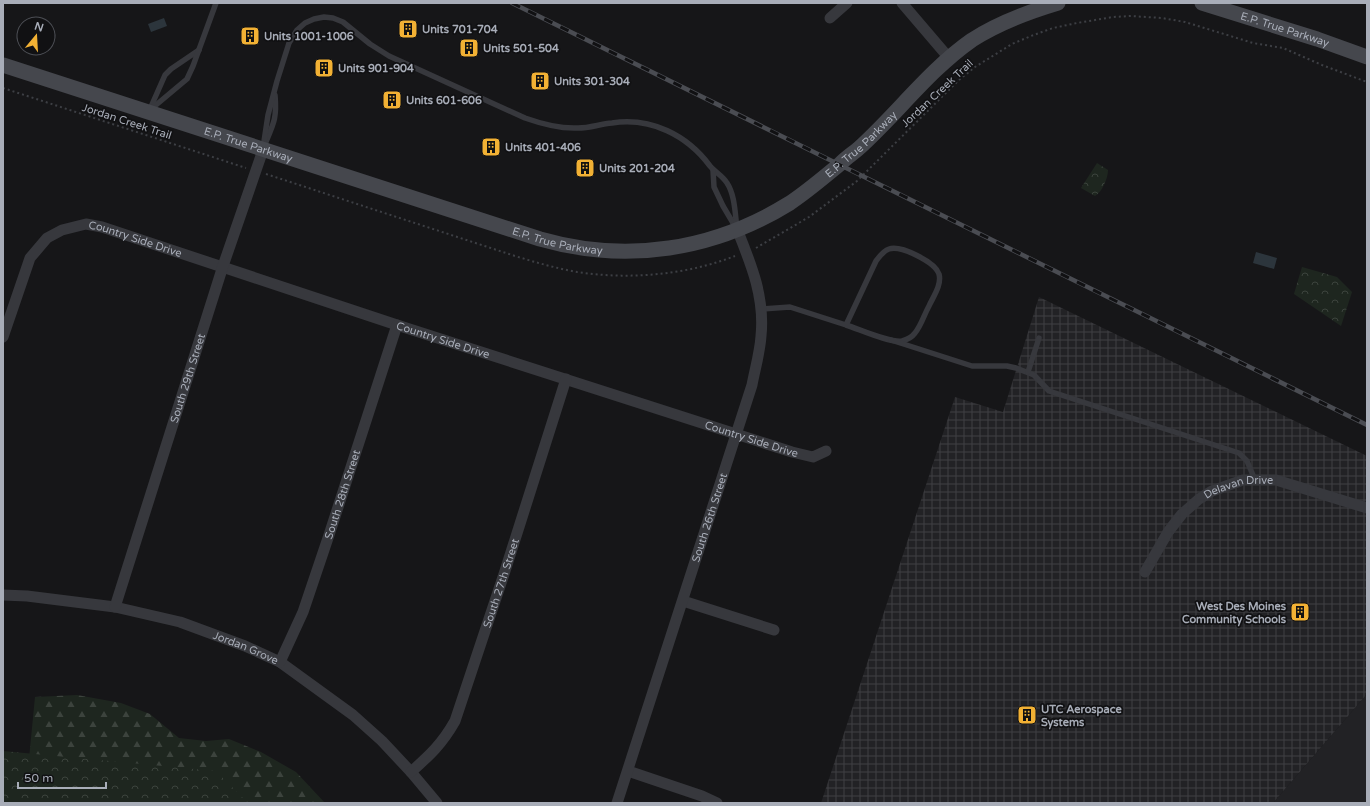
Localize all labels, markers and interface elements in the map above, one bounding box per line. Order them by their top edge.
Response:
street label: E.P. True Parkway [1239,9,1331,50]
north arrow [16,16,56,56]
building icon: Units 701-704 [397,18,419,40]
text: N [33,19,45,35]
place label: Units 701-704 [422,23,498,36]
building icon: Units 1001-1006 [239,25,261,47]
place label: Units 1001-1006 [264,30,354,43]
building icon: Units 501-504 [458,37,480,59]
place label: Units 501-504 [483,42,559,55]
building icon: Units 901-904 [313,57,335,79]
street label: Jordan Creek Trail [899,57,976,130]
place label: Units 901-904 [338,62,414,75]
building icon: Units 301-304 [529,70,551,92]
place label: Units 301-304 [554,75,630,88]
building icon: Units 601-606 [381,89,403,111]
place label: Units 601-606 [406,94,482,107]
street label: Jordan Creek Trail [80,101,173,142]
street label: E.P. True Parkway [823,108,900,181]
street label: E.P. True Parkway [202,125,294,165]
building icon: Units 401-406 [480,136,502,158]
place label: Units 401-406 [505,141,581,154]
building icon: Units 201-204 [574,157,596,179]
place label: Units 201-204 [599,162,675,175]
street label: Country Side Drive [88,219,184,260]
street label: E.P. True Parkway [511,224,603,257]
street label: Country Side Drive [395,319,491,361]
street label: South 29th Street [168,332,208,425]
street label: Country Side Drive [703,418,799,460]
street label: South 28th Street [322,448,363,541]
street label: South 26th Street [689,471,730,564]
street label: Delavan Drive [1201,474,1273,502]
street label: South 27th Street [481,537,522,630]
place label: West Des Moines Community Schools [1182,600,1287,627]
building icon: West Des Moines Community Schools [1289,601,1311,623]
street label: Jordan Grove [211,629,280,667]
place label: UTC Aerospace Systems [1041,703,1123,730]
building icon: UTC Aerospace Systems [1016,704,1038,726]
scale bar [18,764,106,790]
text: 50 m [24,771,53,785]

